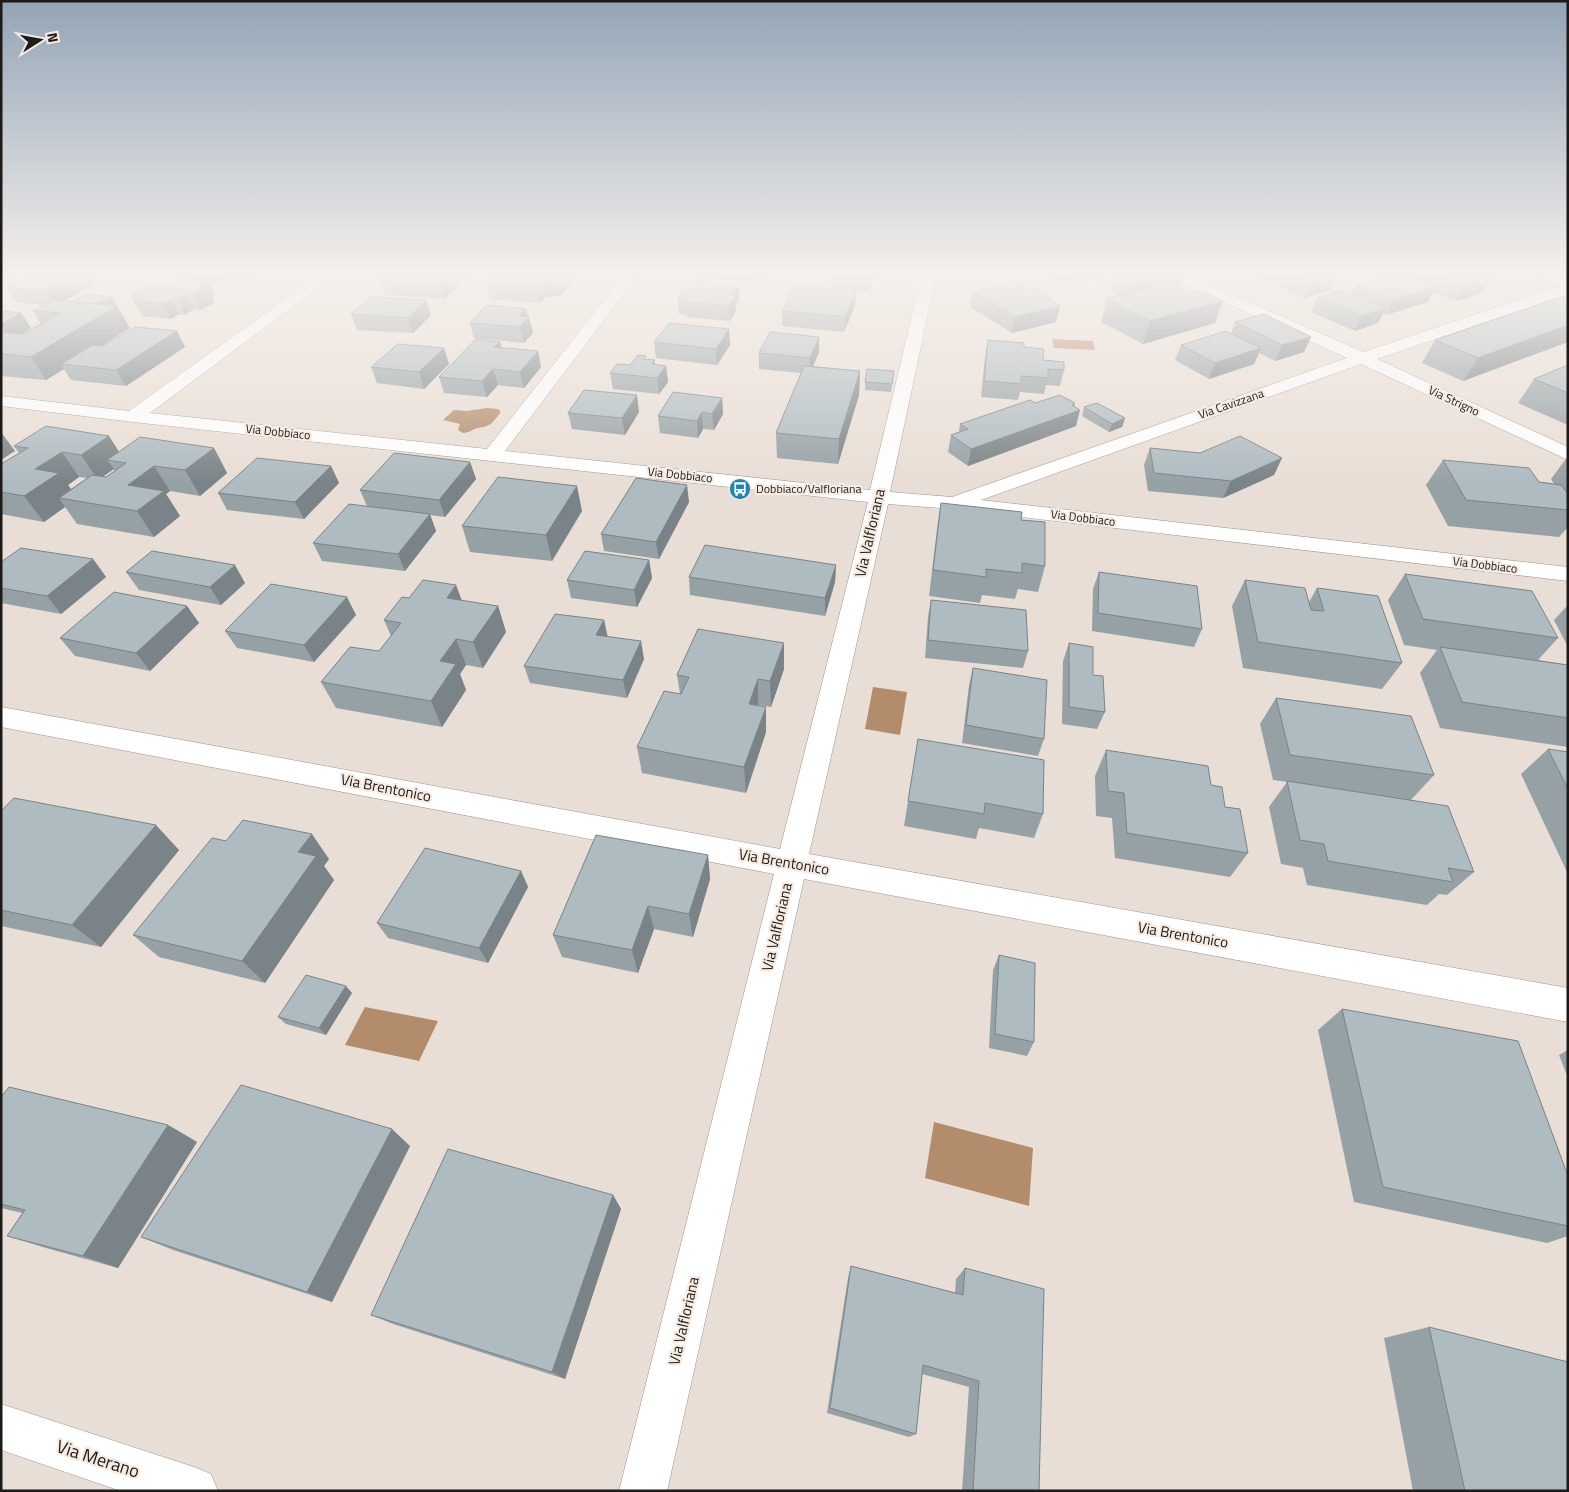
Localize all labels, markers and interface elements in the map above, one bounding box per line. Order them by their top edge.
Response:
north arrow [15,15,65,65]
text: N [42,31,64,44]
street label: Via Strigno [1425,380,1483,421]
street label: Via Cavizzana [1195,383,1266,424]
street label: Via Dobbiaco [245,419,311,444]
street label: Via Dobbiaco [647,462,713,487]
bus stop icon: Dobbiaco/Valfloriana [728,477,752,501]
place label: Dobbiaco/Valfloriana [756,479,862,498]
street label: Via Valfloriana [848,486,891,579]
street label: Via Dobbiaco [1050,504,1117,531]
street label: Via Dobbiaco [1452,551,1519,578]
street label: Via Brentonico [339,767,433,808]
street label: Via Brentonico [737,842,831,881]
street label: Via Valfloriana [755,880,798,973]
street label: Via Brentonico [1136,915,1230,954]
street label: Via Valfloriana [662,1274,705,1367]
street label: Via Merano [53,1432,143,1485]

